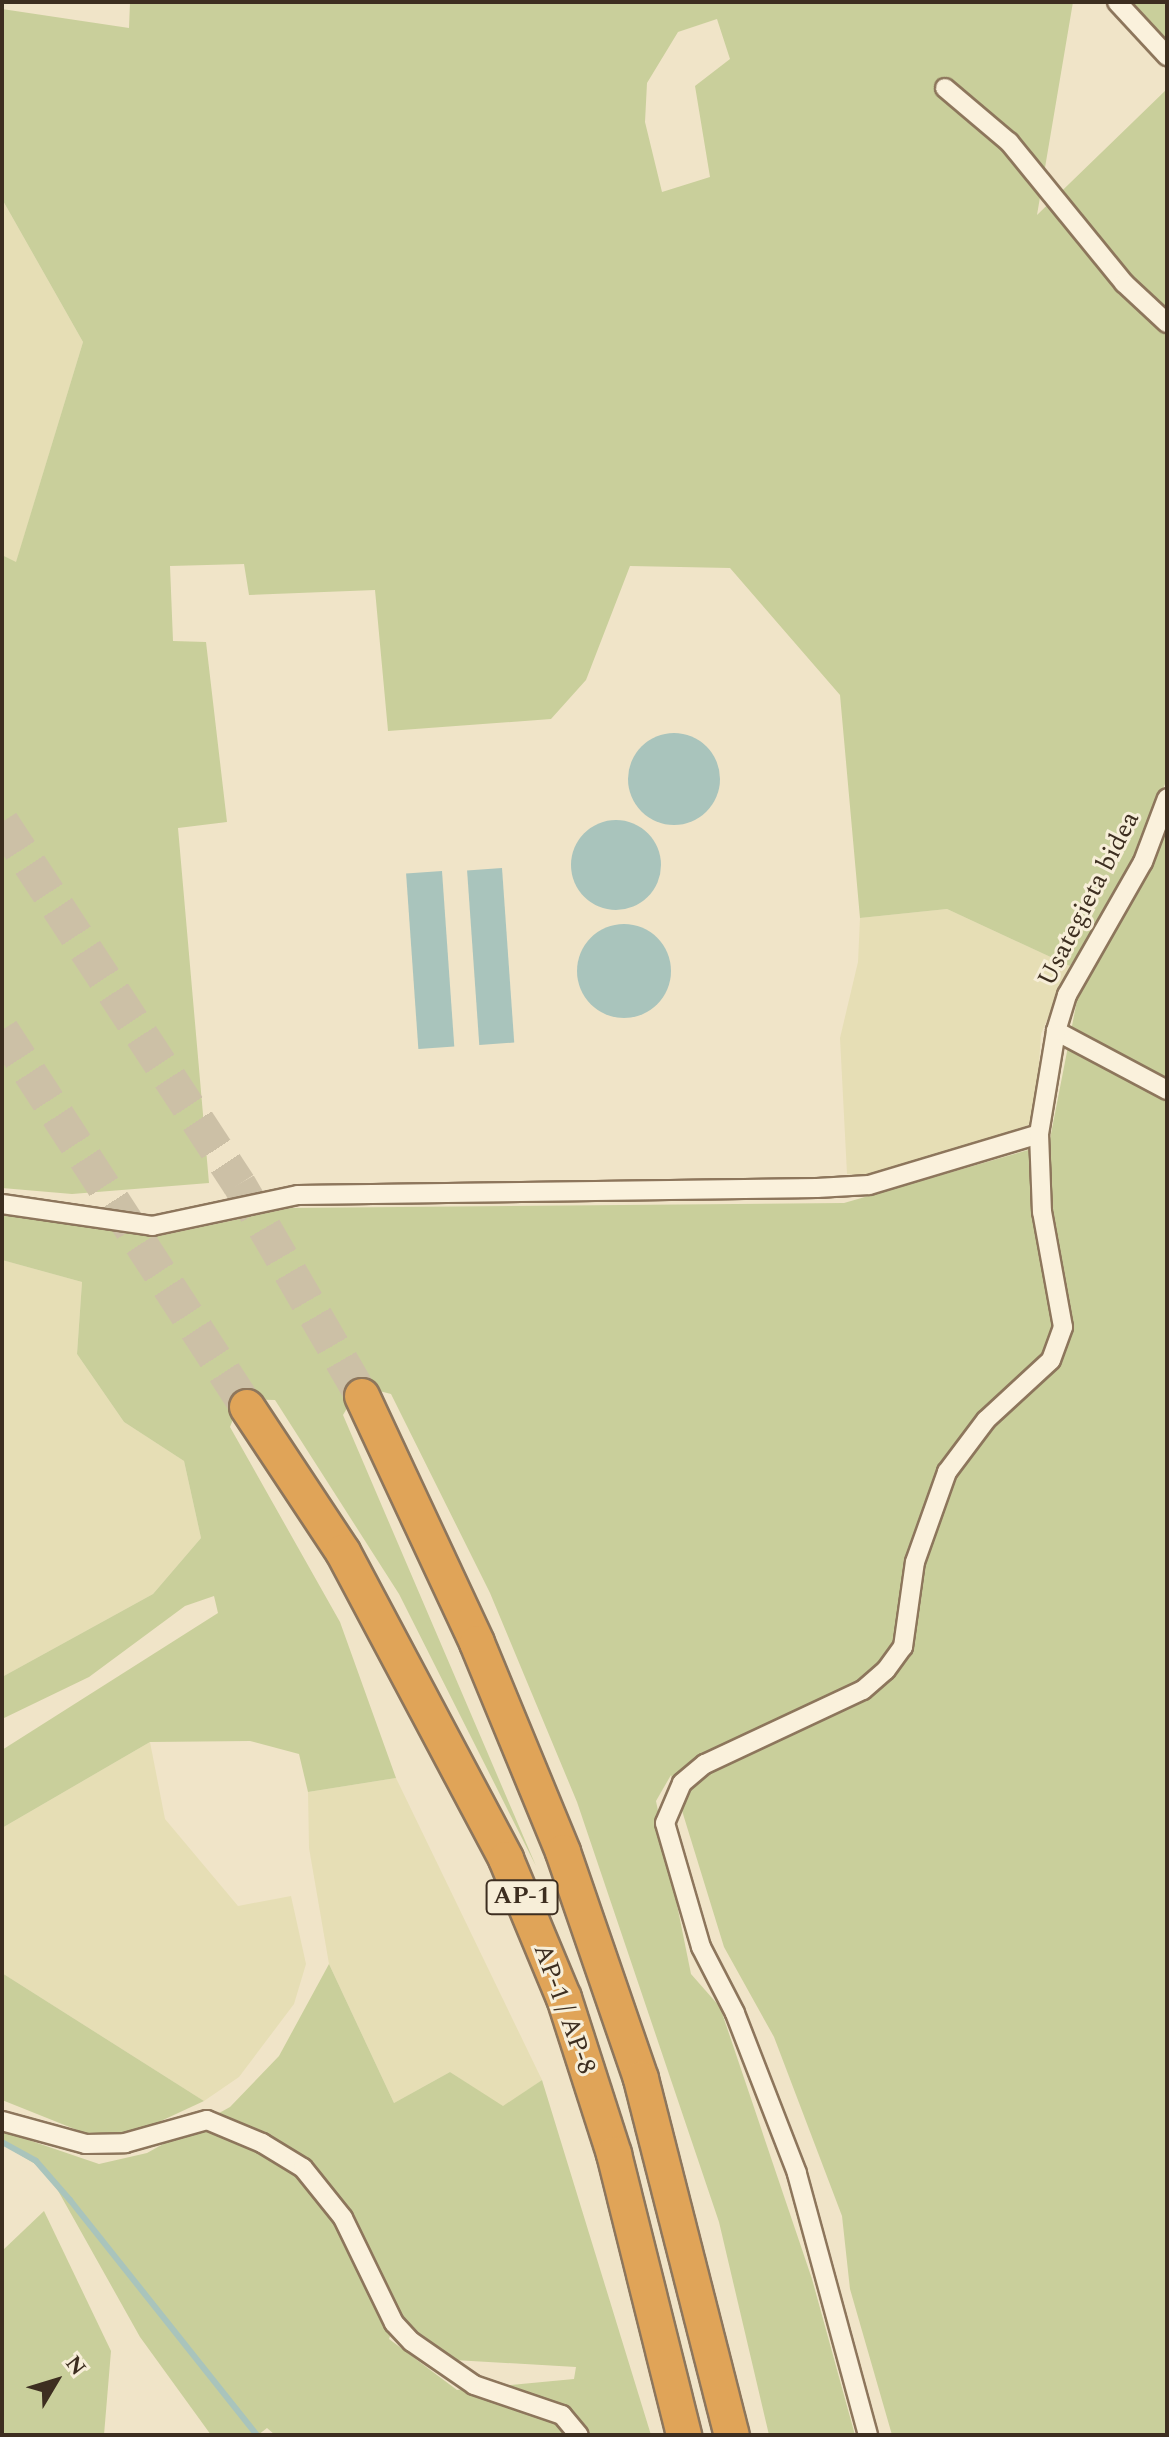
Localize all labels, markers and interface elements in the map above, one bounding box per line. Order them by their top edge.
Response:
street label: Usategieta bidea [1031,806,1147,992]
road number: AP-1 [484,1877,560,1917]
street label: AP-1 / AP-8 [526,1940,602,2078]
north arrow [16,2341,96,2421]
text: N [57,2349,94,2383]

